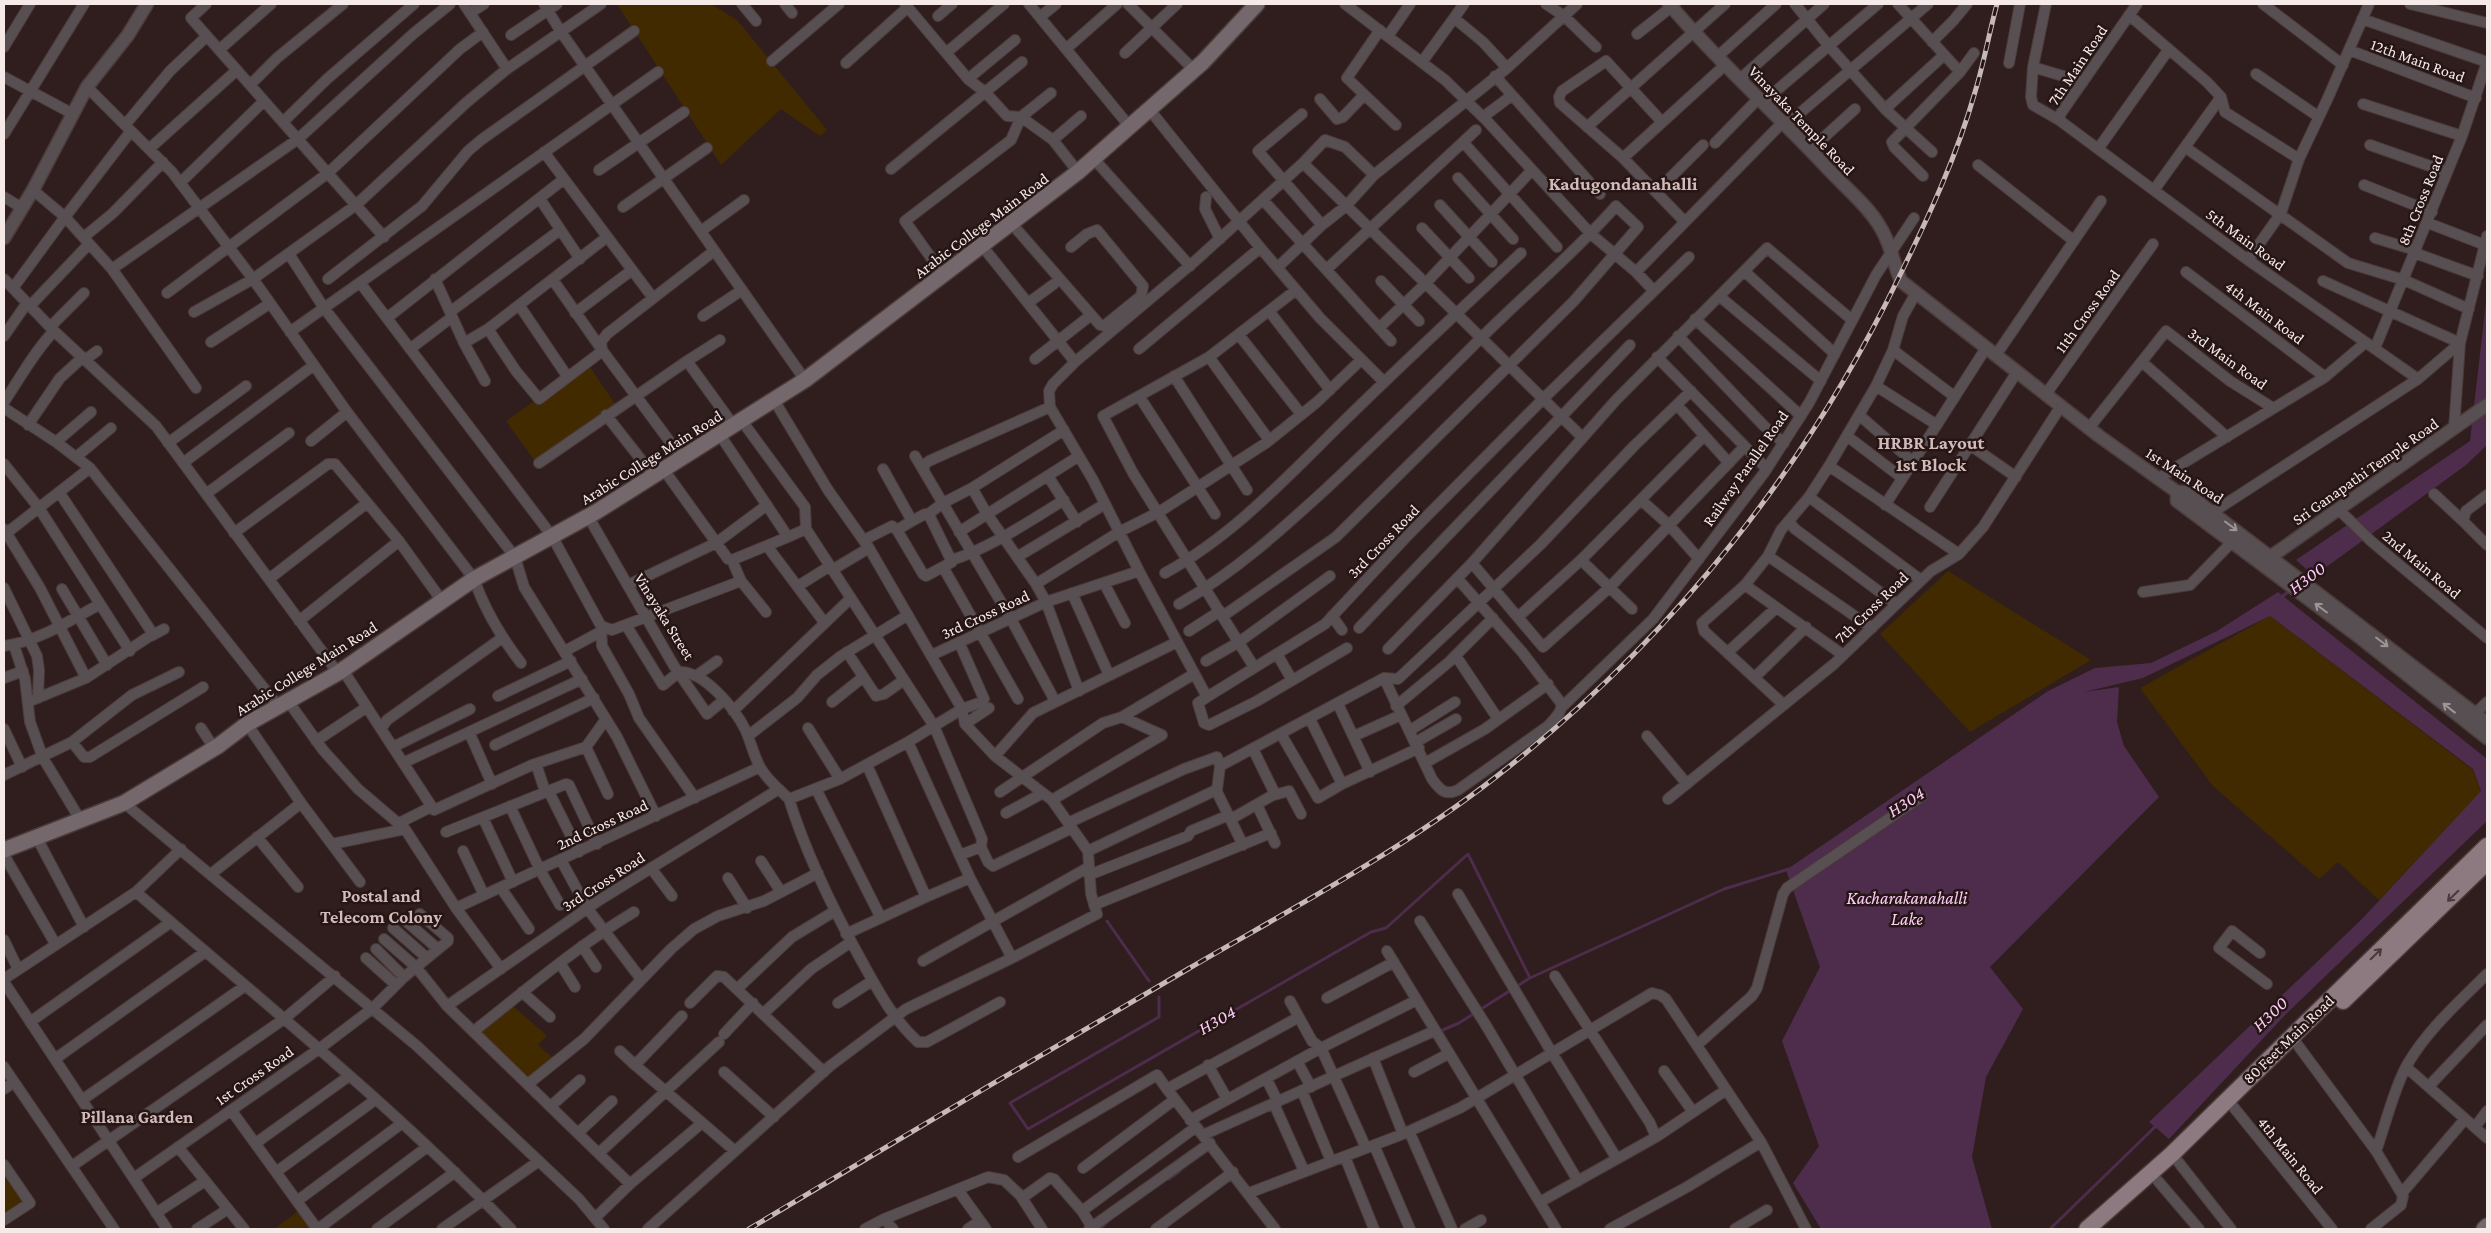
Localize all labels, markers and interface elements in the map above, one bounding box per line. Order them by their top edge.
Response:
street label: 7th Main Road [2044,21,2111,109]
street label: 12th Main Road [2369,36,2468,86]
street label: Vinayaka Temple Road [1745,62,1858,179]
street label: 8th Cross Road [2395,152,2447,248]
street label: Arabic College Main Road [911,169,1053,282]
district label: Kadugondanahalli [1548,173,1698,194]
street label: 5th Main Road [2203,205,2289,274]
street label: 11th Cross Road [2052,266,2123,356]
street label: 4th Main Road [2222,277,2308,348]
street label: 3rd Main Road [2185,324,2271,393]
street label: Arabic College Main Road [578,407,726,509]
street label: Railway Parallel Road [1699,407,1793,530]
street label: Sri Ganapathi Temple Road [2289,414,2442,529]
district label: HRBR Layout 1st Block [1878,432,1985,475]
street label: 1st Main Road [2143,444,2227,507]
street label: 3rd Cross Road [1344,501,1423,581]
one-way arrow [2224,521,2237,532]
street label: 2nd Main Road [2379,527,2465,602]
water label: H300 [2285,558,2329,598]
street label: 7th Cross Road [1831,568,1912,646]
street label: Vinayaka Street [630,570,698,664]
street label: 3rd Cross Road [939,586,1032,642]
one-way arrow [2315,603,2328,614]
street label: Arabic College Main Road [233,618,381,720]
one-way arrow [2375,637,2389,647]
one-way arrow [2443,702,2456,713]
water label: H304 [1884,783,1928,821]
street label: 2nd Cross Road [554,796,651,853]
street label: 3rd Cross Road [559,848,648,914]
district label: Postal and Telecom Colony [320,886,442,927]
water label: Kacharakanahalli Lake [1847,888,1968,929]
one-way arrow [2447,890,2459,902]
one-way arrow [2369,948,2382,960]
street label: 80 Feet Main Road [2239,991,2338,1087]
water label: H300 [2248,993,2292,1035]
water label: H304 [1195,1001,1239,1039]
street label: 1st Cross Road [212,1042,297,1108]
district label: Pillana Garden [81,1107,194,1127]
street label: 4th Main Road [2254,1113,2327,1198]

